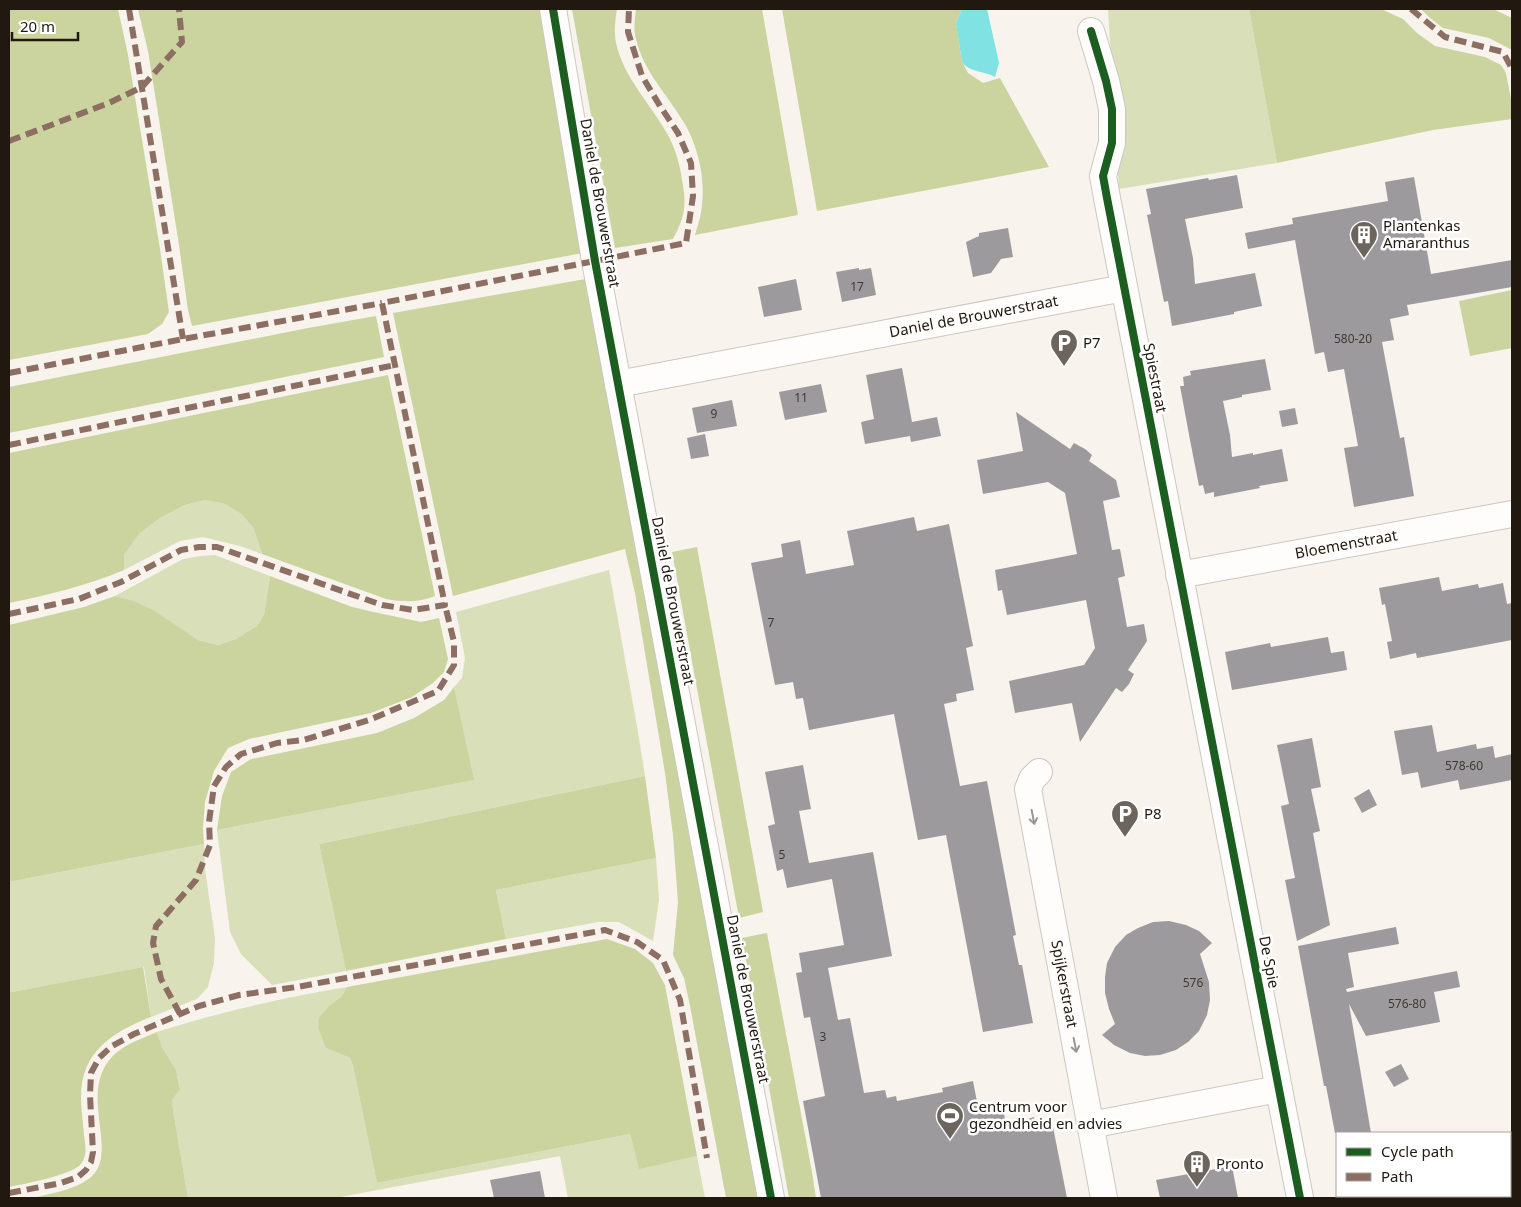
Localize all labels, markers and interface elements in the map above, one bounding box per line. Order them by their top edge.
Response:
scale bar [12,10,79,42]
text: 20 m [20,16,55,36]
street label: Daniel de Brouwerstraat [576,117,626,290]
place label: Plantenkas Amaranthus [1383,215,1470,252]
building icon: Plantenkas Amaranthus [1349,220,1379,259]
house number: 17 [850,278,864,295]
street label: Daniel de Brouwerstraat [887,290,1060,341]
parking icon: P7 [1049,328,1079,367]
house number: 580-20 [1334,330,1372,347]
place label: P7 [1083,332,1101,352]
street label: Spiestraat [1139,341,1173,415]
house number: 11 [794,389,808,406]
house number: 9 [711,405,718,422]
street label: Daniel de Brouwerstraat [648,515,700,687]
street label: Bloemenstraat [1293,524,1399,563]
house number: 7 [768,614,775,631]
house number: 578-60 [1445,757,1483,774]
parking icon: P8 [1110,799,1140,838]
place label: P8 [1144,803,1162,823]
one-way arrow [1029,808,1038,824]
house number: 5 [779,846,786,863]
street label: Daniel de Brouwerstraat [723,913,775,1085]
street label: De Spie [1255,934,1285,990]
street label: Spijkerstraat [1047,938,1083,1030]
house number: 576 [1183,974,1203,991]
house number: 576-80 [1388,995,1426,1012]
house number: 3 [820,1028,827,1045]
one-way arrow [1070,1037,1080,1053]
place label: Centrum voor gezondheid en advies [969,1096,1122,1133]
sports icon: Centrum voor gezondheid en advies [935,1101,965,1140]
legend [1336,1132,1511,1197]
text: Cycle path [1381,1141,1454,1161]
building icon: Pronto [1182,1149,1212,1188]
place label: Pronto [1216,1153,1264,1173]
text: Path [1381,1166,1413,1186]

